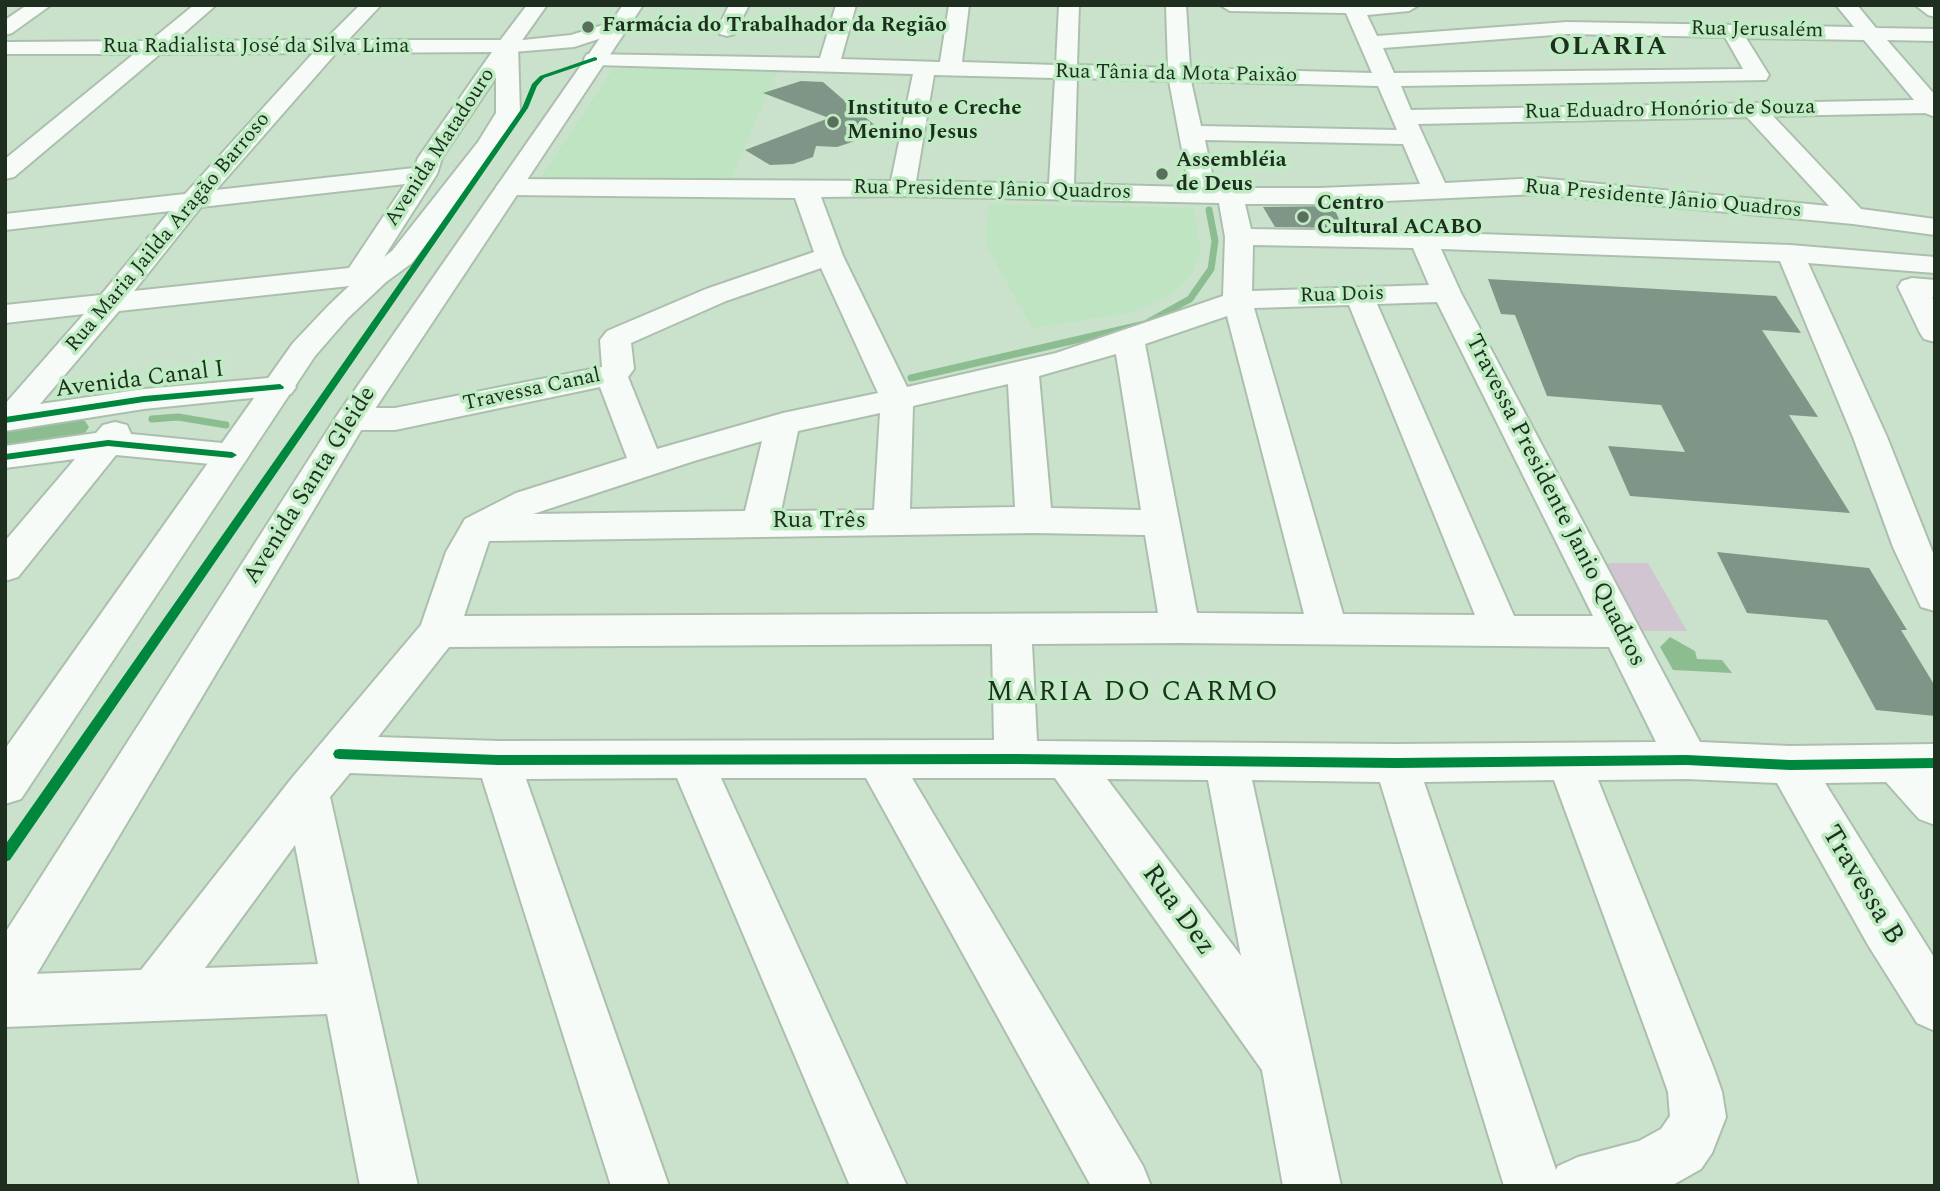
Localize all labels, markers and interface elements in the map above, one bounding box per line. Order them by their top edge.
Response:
place label: Farmácia do Trabalhador da Região [602,14,947,40]
street label: Rua Jerusalém [1690,17,1824,45]
marker: Farmácia do Trabalhador da Região [580,19,596,35]
district label: OLARIA [1550,33,1668,65]
street label: Rua Radialista José da Silva Lima [103,35,409,61]
street label: Rua Tânia da Mota Paixão [1055,60,1297,90]
street label: Avenida Matadouro [380,64,502,232]
street label: Rua Eduadro Honório de Souza [1524,96,1816,126]
place label: Instituto e Creche Menino Jesus [847,97,1022,147]
street label: Rua Maria Jailda Aragão Barroso [61,108,277,358]
marker: Instituto e Creche Menino Jesus [825,114,841,130]
place label: Assembléia de Deus [1176,149,1287,199]
marker: Assembléia de Deus [1154,166,1170,182]
street label: Rua Presidente Jânio Quadros [1523,175,1803,225]
street label: Rua Presidente Jânio Quadros [853,176,1131,206]
place label: Centro Cultural ACABO [1317,192,1482,242]
marker: Centro Cultural ACABO [1295,209,1311,225]
street label: Rua Dois [1299,282,1385,310]
street label: Travessa Presidente Janio Quadros [1457,330,1651,672]
street label: Avenida Canal I [54,356,226,406]
street label: Travessa Canal [461,364,603,418]
street label: Avenida Santa Gleide [239,382,383,590]
street label: Rua Três [772,508,866,536]
district label: MARIA DO CARMO [988,678,1278,712]
street label: Travessa B [1812,820,1910,952]
street label: Rua Dez [1133,859,1221,963]

